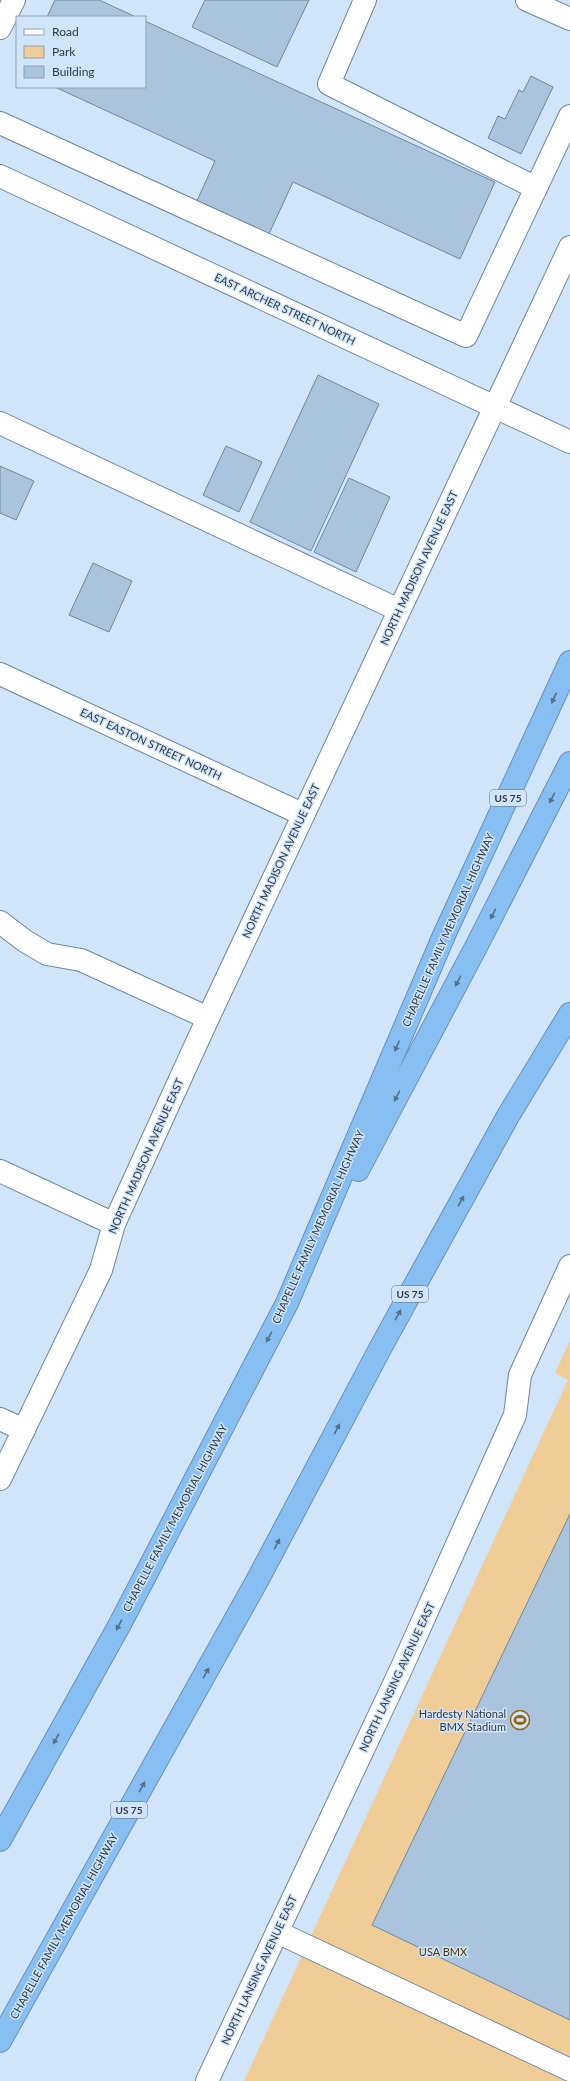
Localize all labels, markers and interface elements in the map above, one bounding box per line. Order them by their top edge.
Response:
legend [16,16,146,88]
text: Road [52,24,79,39]
text: Park [52,44,76,59]
text: Building [52,64,95,79]
street label: EAST ARCHER STREET NORTH [213,270,358,347]
street label: NORTH MADISON AVENUE EAST [377,488,460,647]
one-way arrow [551,692,557,704]
street label: EAST EASTON STREET NORTH [78,705,224,782]
street label: NORTH MADISON AVENUE EAST [239,781,322,940]
road number: US 75 [490,790,526,806]
one-way arrow [549,792,555,804]
street label: CHAPELLE FAMILY MEMORIAL HIGHWAY [399,831,496,1029]
one-way arrow [490,908,496,919]
one-way arrow [455,975,461,987]
one-way arrow [393,1040,399,1052]
street label: NORTH MADISON AVENUE EAST [105,1076,186,1236]
one-way arrow [394,1090,400,1102]
street label: CHAPELLE FAMILY MEMORIAL HIGHWAY [269,1128,366,1326]
one-way arrow [458,1195,465,1207]
road number: US 75 [392,1286,428,1302]
one-way arrow [395,1309,402,1321]
one-way arrow [266,1332,272,1343]
street label: CHAPELLE FAMILY MEMORIAL HIGHWAY [119,1422,230,1614]
one-way arrow [334,1424,341,1435]
one-way arrow [273,1539,280,1550]
street label: NORTH LANSING AVENUE EAST [356,1599,437,1754]
one-way arrow [116,1620,122,1631]
one-way arrow [202,1667,209,1679]
place label: Hardesty National BMX Stadium [419,1707,506,1733]
sports icon: Hardesty National BMX Stadium [509,1709,531,1731]
one-way arrow [53,1733,60,1745]
one-way arrow [139,1781,146,1792]
road number: US 75 [111,1802,147,1818]
street label: CHAPELLE FAMILY MEMORIAL HIGHWAY [7,1831,120,2021]
street label: NORTH LANSING AVENUE EAST [218,1892,299,2047]
park label: USA BMX [419,1945,468,1958]

